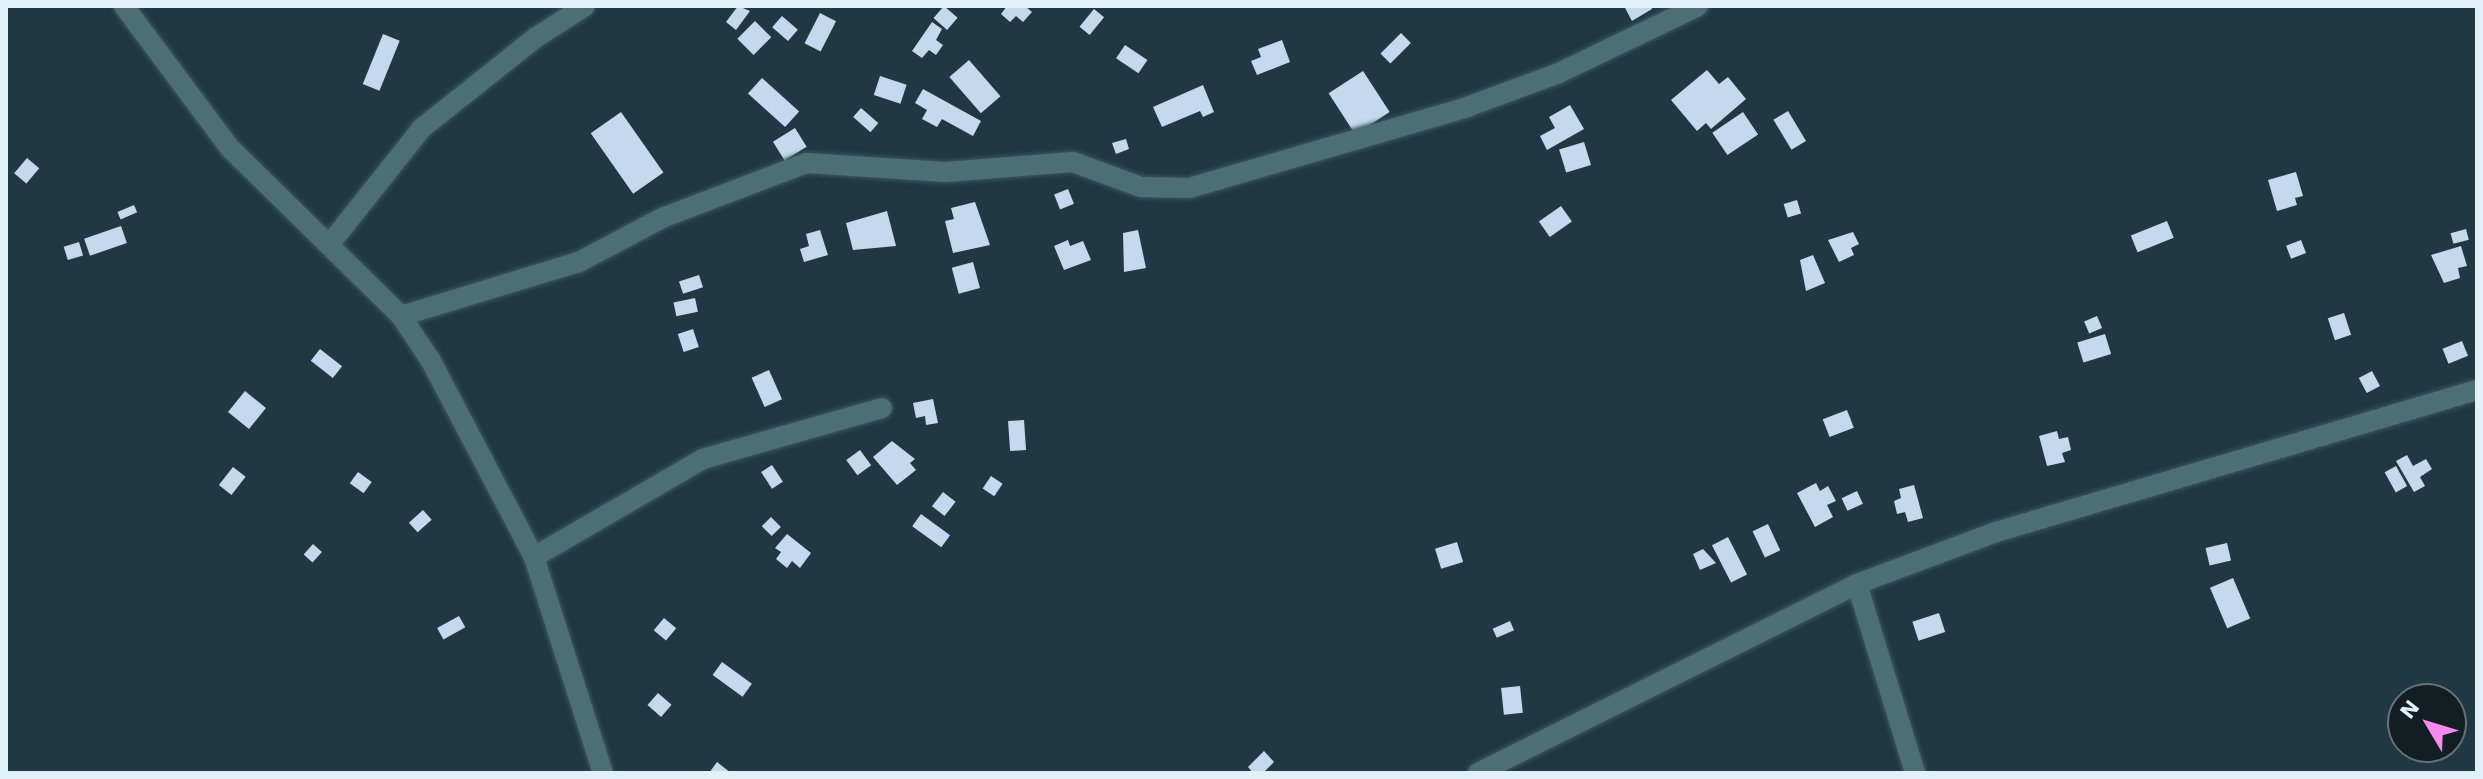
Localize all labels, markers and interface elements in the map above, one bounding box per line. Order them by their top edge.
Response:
north arrow [2387,683,2467,763]
text: N [2394,695,2424,723]

